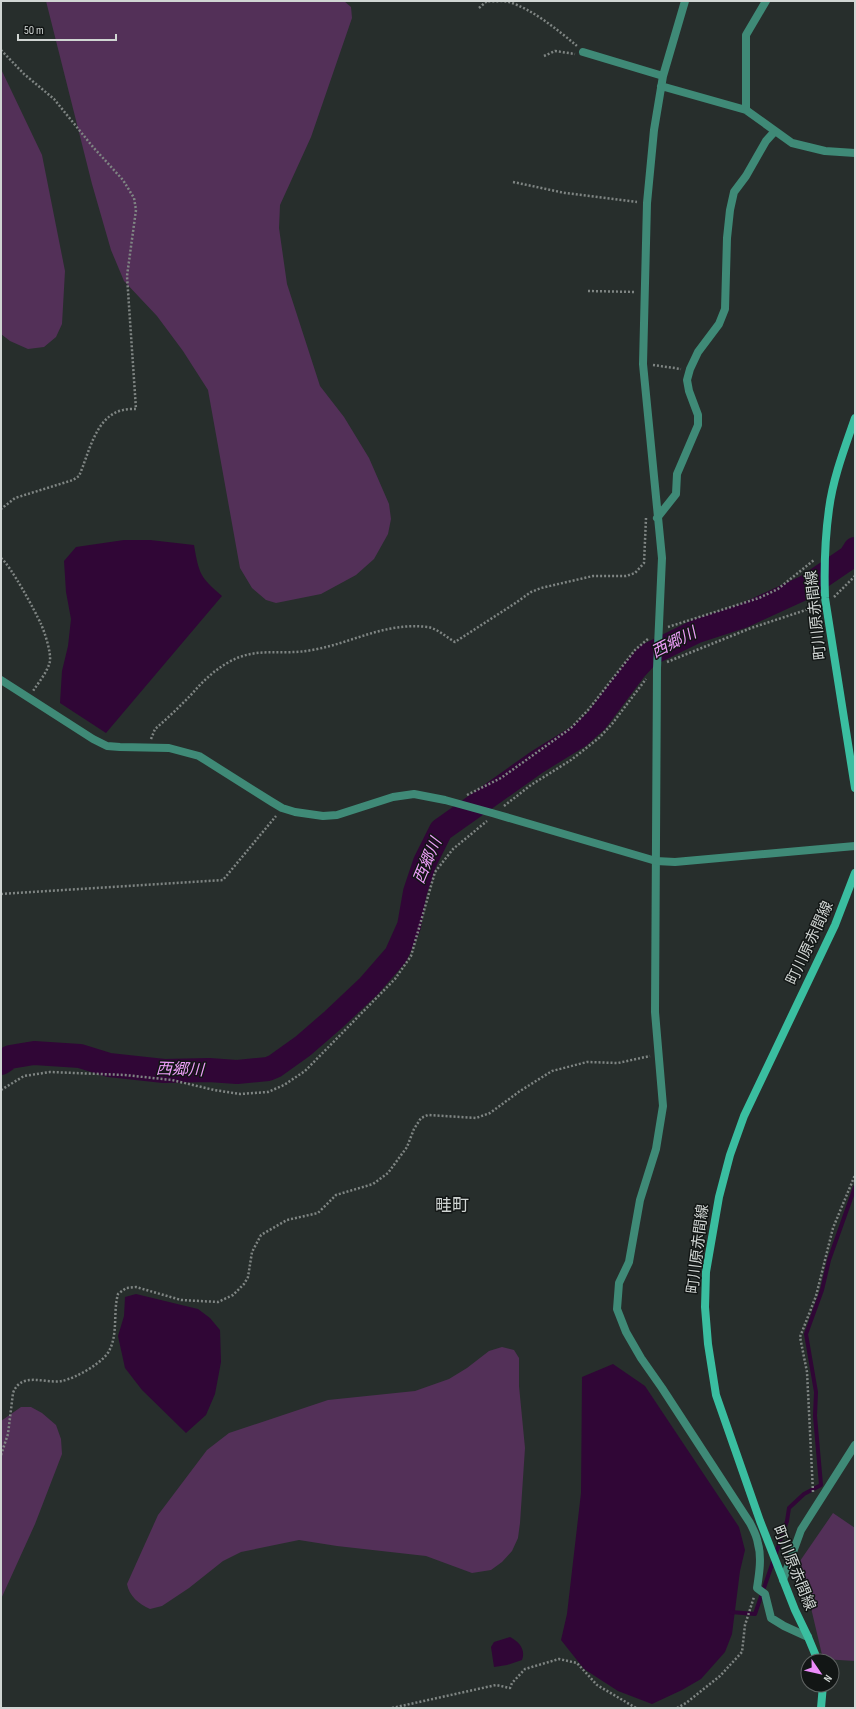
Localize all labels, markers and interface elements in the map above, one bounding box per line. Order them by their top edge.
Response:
scale bar [18,16,116,42]
text: 50 m [24,23,44,38]
street label: 町川原赤間線 [802,569,830,661]
water label: 西郷川 [648,623,701,662]
water label: 西郷川 [410,833,447,887]
street label: 町川原赤間線 [782,898,838,988]
water label: 西郷川 [156,1060,206,1080]
district label: 畦町 [435,1196,469,1216]
street label: 町川原赤間線 [683,1203,713,1295]
street label: 町川原赤間線 [768,1523,820,1613]
north arrow [800,1653,840,1693]
text: N [821,1672,835,1684]

